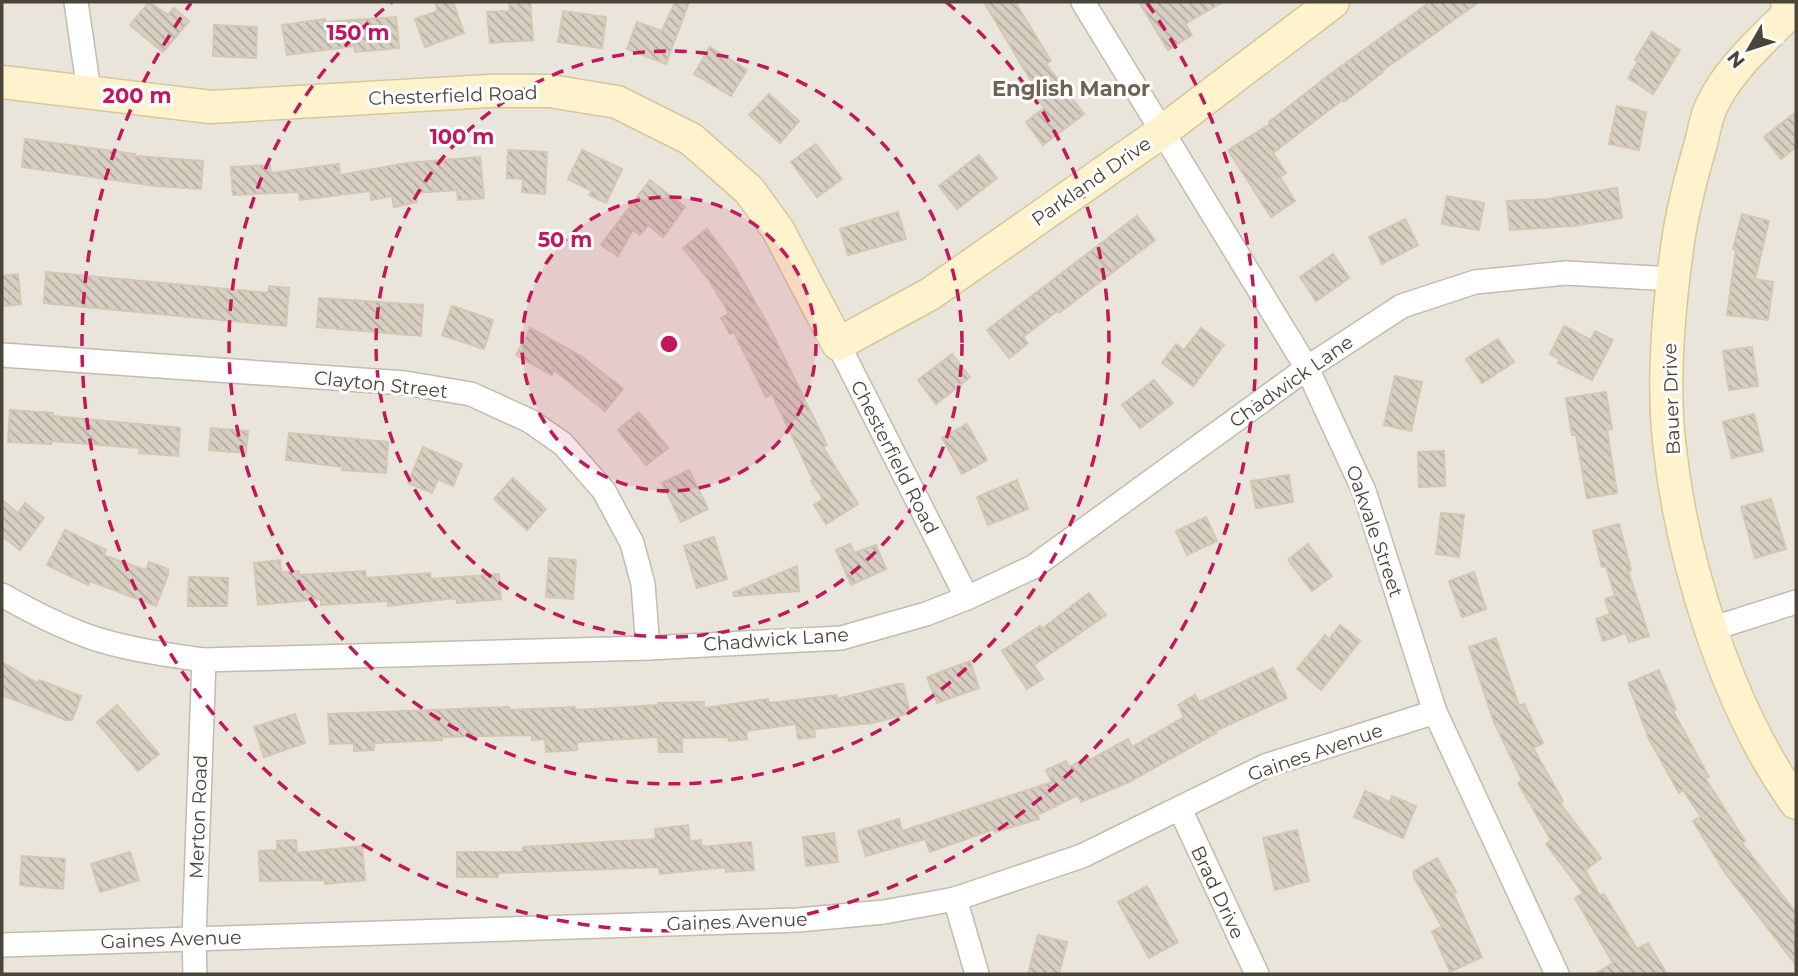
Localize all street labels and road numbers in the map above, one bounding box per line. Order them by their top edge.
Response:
street label: Chesterfield Road [368,81,538,110]
street label: Parkland Drive [1027,132,1155,231]
street label: Chadwick Lane [1225,330,1358,433]
street label: Bauer Drive [1658,343,1685,455]
street label: Clayton Street [313,366,449,403]
street label: Chesterfield Road [846,376,943,538]
street label: Oakvale Street [1341,462,1408,600]
street label: Chadwick Lane [702,623,850,656]
street label: Gaines Avenue [1245,719,1386,786]
street label: Merton Road [185,755,212,880]
street label: Brad Drive [1186,842,1249,942]
street label: Gaines Avenue [666,908,808,935]
street label: Gaines Avenue [100,926,242,953]

